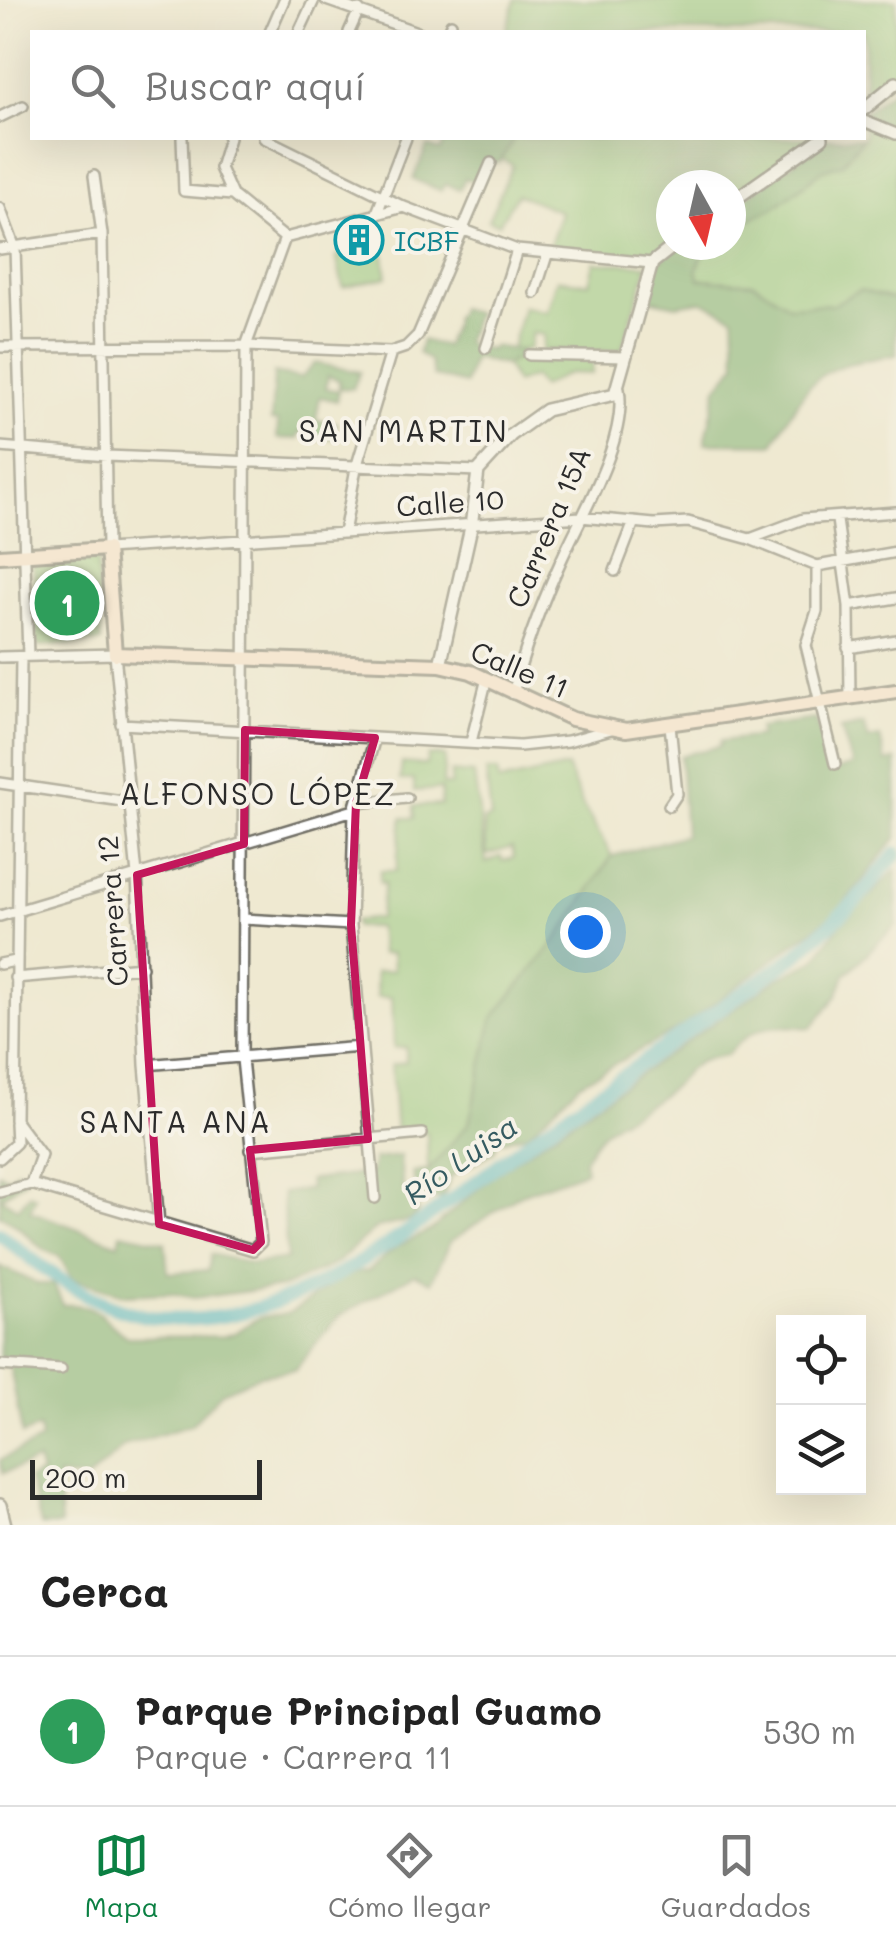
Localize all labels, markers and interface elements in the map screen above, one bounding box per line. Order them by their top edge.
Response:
search box [30,30,866,140]
icon: search [65,58,120,113]
text: Buscar aquí [145,60,366,110]
north arrow [656,170,746,260]
building icon: ICBF [333,214,385,266]
place label: ICBF [394,222,459,258]
district label: SAN MARTIN [299,410,509,450]
street label: Carrera 15A [498,441,598,613]
street label: Calle 10 [395,480,505,524]
pin: 1 [34,566,100,640]
street label: Calle 11 [466,632,574,706]
district label: ALFONSO LÓPEZ [119,773,397,813]
street label: Carrera 12 [89,834,135,988]
your location [560,907,611,958]
district label: SANTA ANA [79,1101,273,1141]
water label: Río Luisa [395,1105,525,1213]
map controls [776,1315,866,1495]
button: locate [776,1315,866,1405]
button: layers [776,1405,866,1495]
scale bar [30,1455,262,1500]
text: 200 m [45,1459,126,1495]
text: Cerca [40,1563,169,1618]
text: Parque Principal Guamo [135,1685,602,1735]
text: 1 [65,1710,80,1752]
text: 530 m [763,1710,856,1752]
text: Parque · Carrera 11 [135,1735,452,1777]
tab: Mapa [85,1828,159,1924]
tab: Cómo llegar [328,1828,492,1924]
tab: Guardados [661,1828,811,1924]

